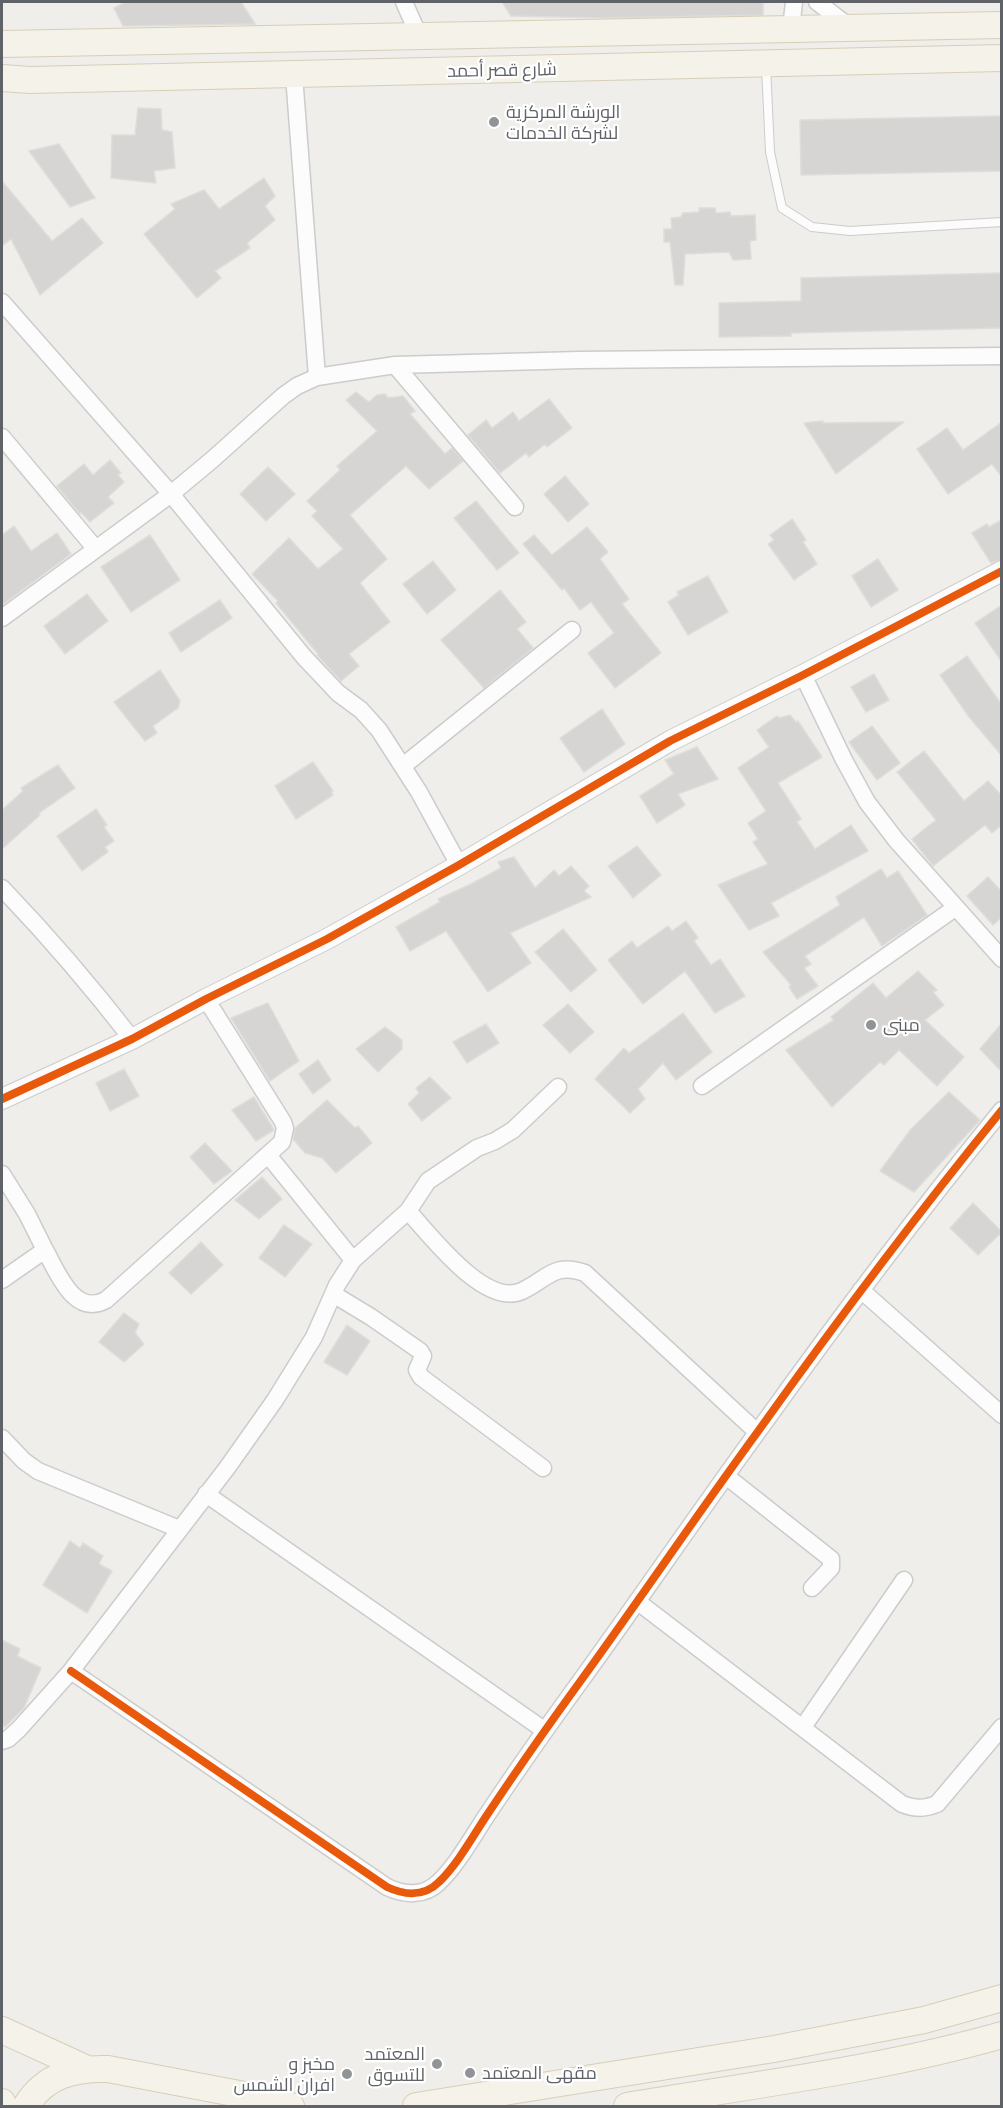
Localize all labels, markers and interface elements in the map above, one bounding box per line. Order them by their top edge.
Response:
street label: شارع قصر أحمد [447,58,557,82]
place label: الورشة المركزية لشركة الخدمات [506,101,620,144]
marker: الورشة المركزية لشركة الخدمات [487,115,501,129]
place label: مبنى [883,1014,920,1036]
marker: مبنى [864,1018,878,1032]
place label: المعتمد للتسوق [365,2043,425,2086]
place label: مخبز و افران الشمس [234,2053,335,2096]
marker: المعتمد للتسوق [430,2057,444,2071]
place label: مقهى المعتمد [482,2062,597,2084]
marker: مقهى المعتمد [463,2066,477,2080]
marker: مخبز و افران الشمس [340,2067,354,2081]

